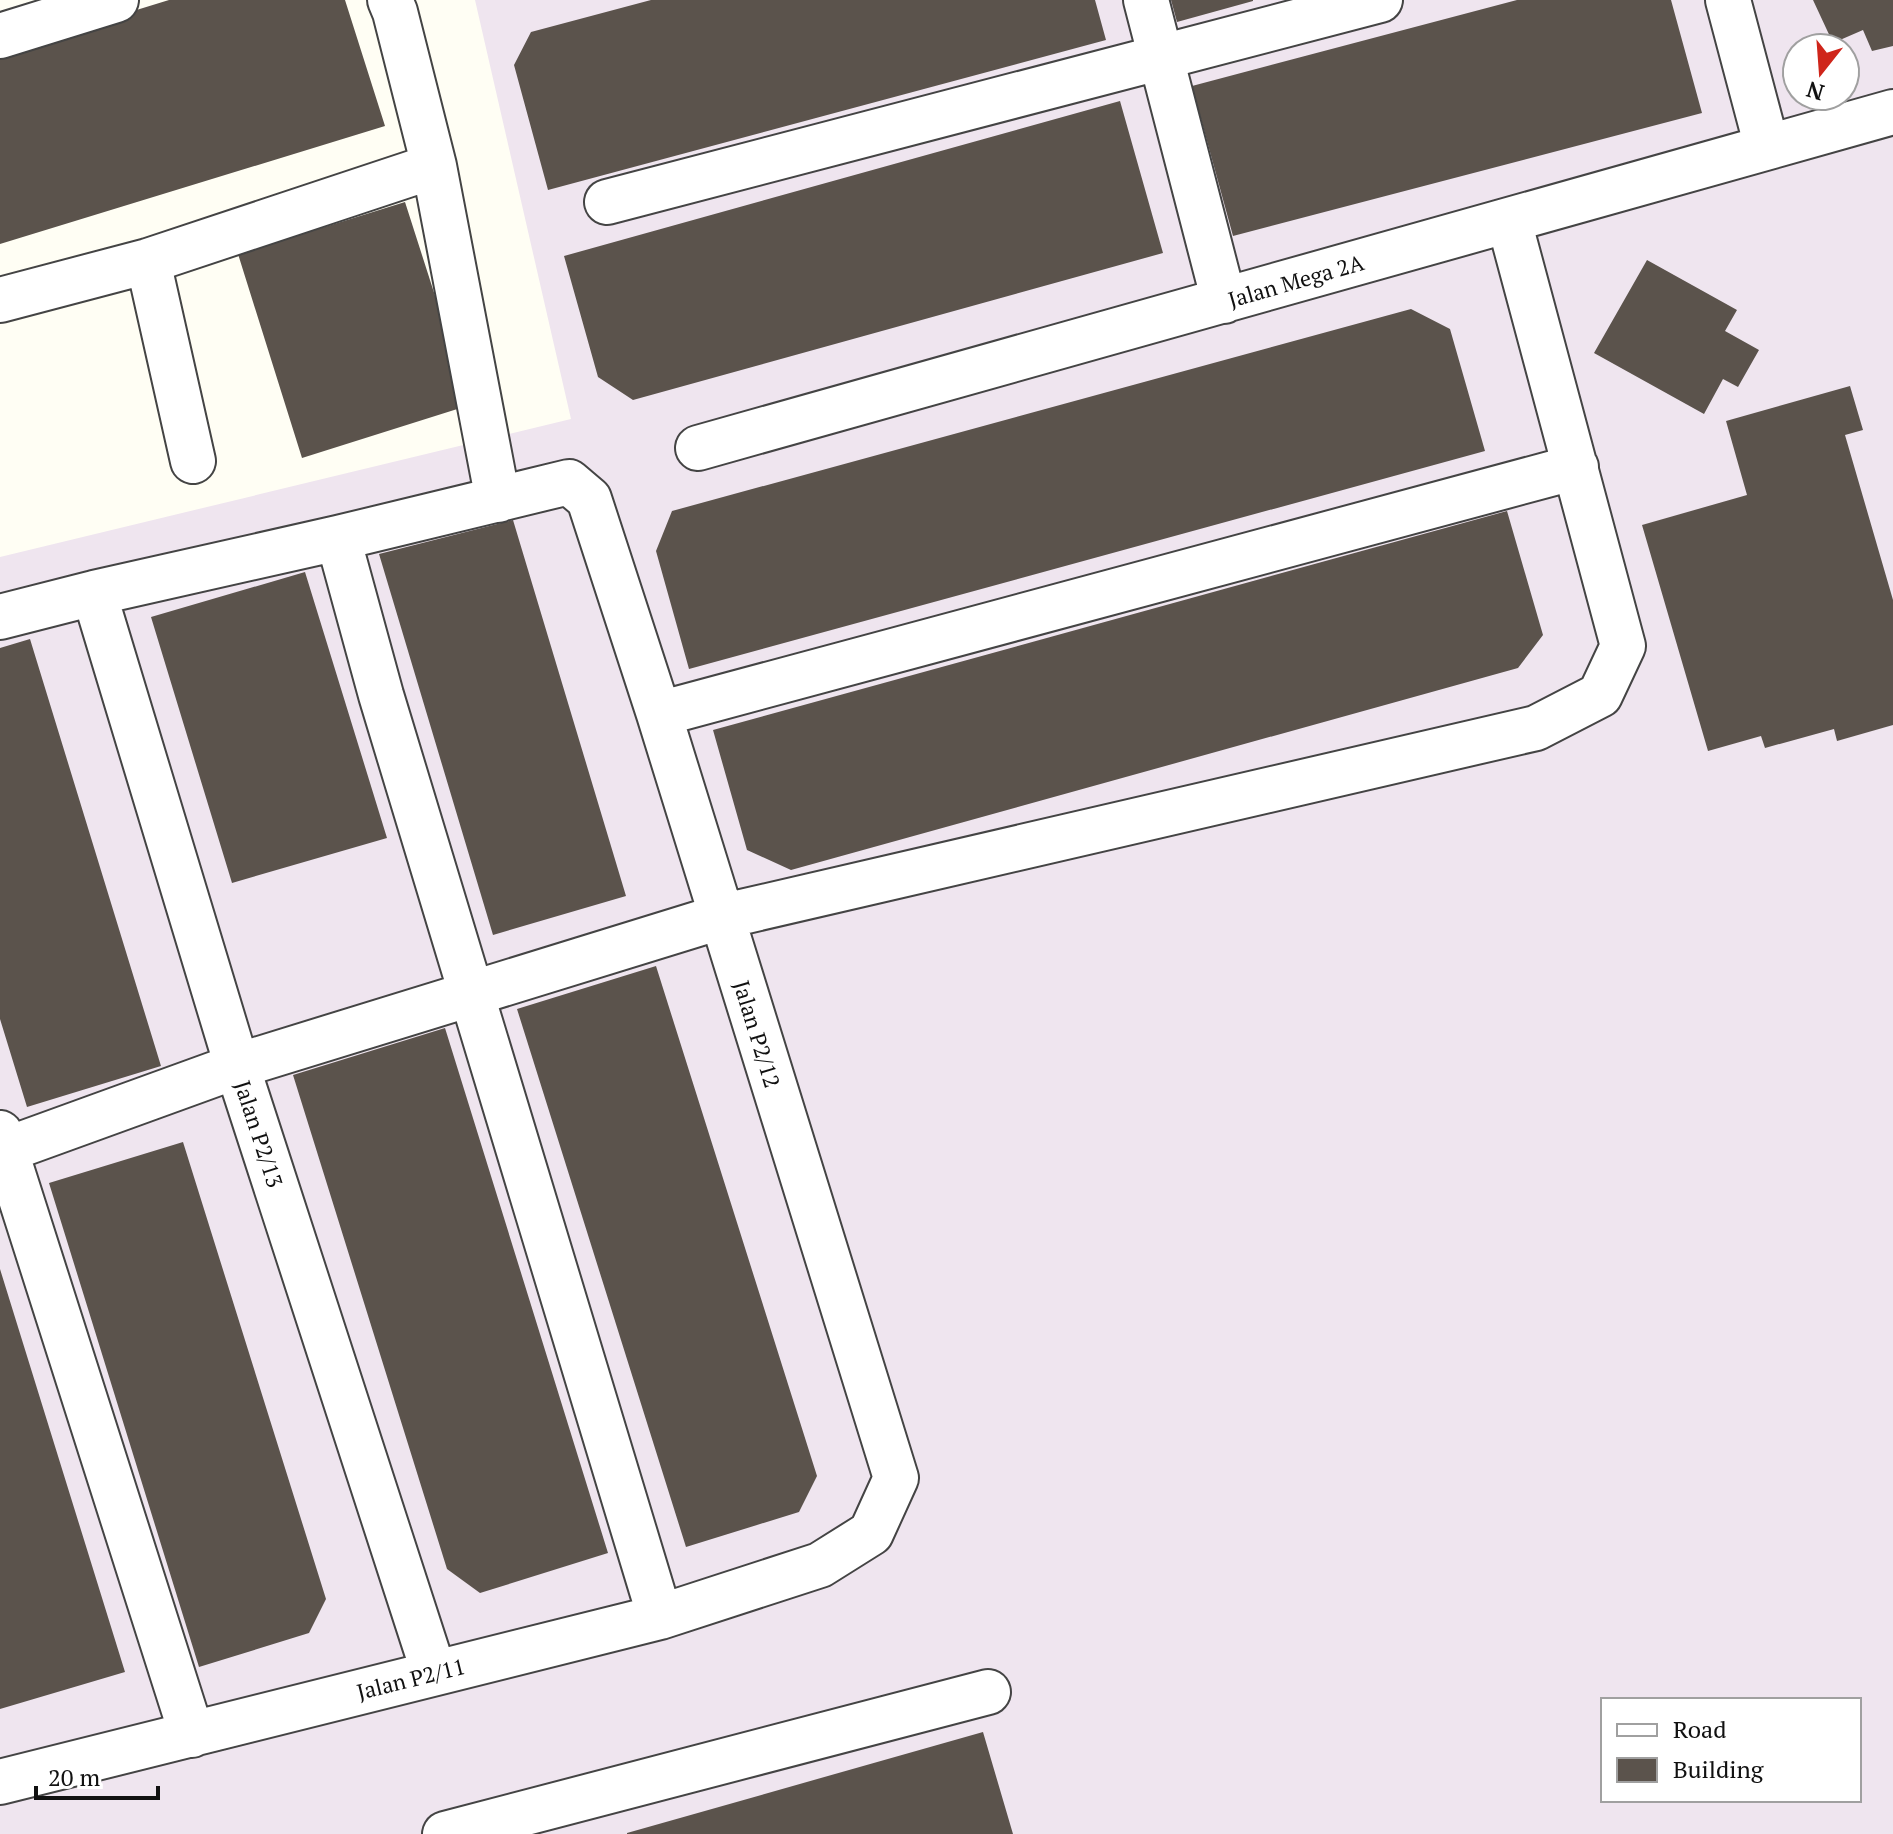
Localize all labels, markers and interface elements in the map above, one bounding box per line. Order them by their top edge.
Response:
north arrow [1781,32,1861,112]
text: N [1802,75,1827,108]
street label: Jalan Mega 2A [1225,247,1368,314]
street label: Jalan P2/12 [727,977,788,1091]
street label: Jalan P2/13 [229,1077,290,1191]
street label: Jalan P2/11 [354,1651,468,1706]
legend [1601,1698,1861,1802]
text: Road [1673,1713,1727,1745]
scale bar [36,1750,158,1800]
text: Building [1673,1753,1764,1785]
text: 20 m [48,1761,100,1793]

